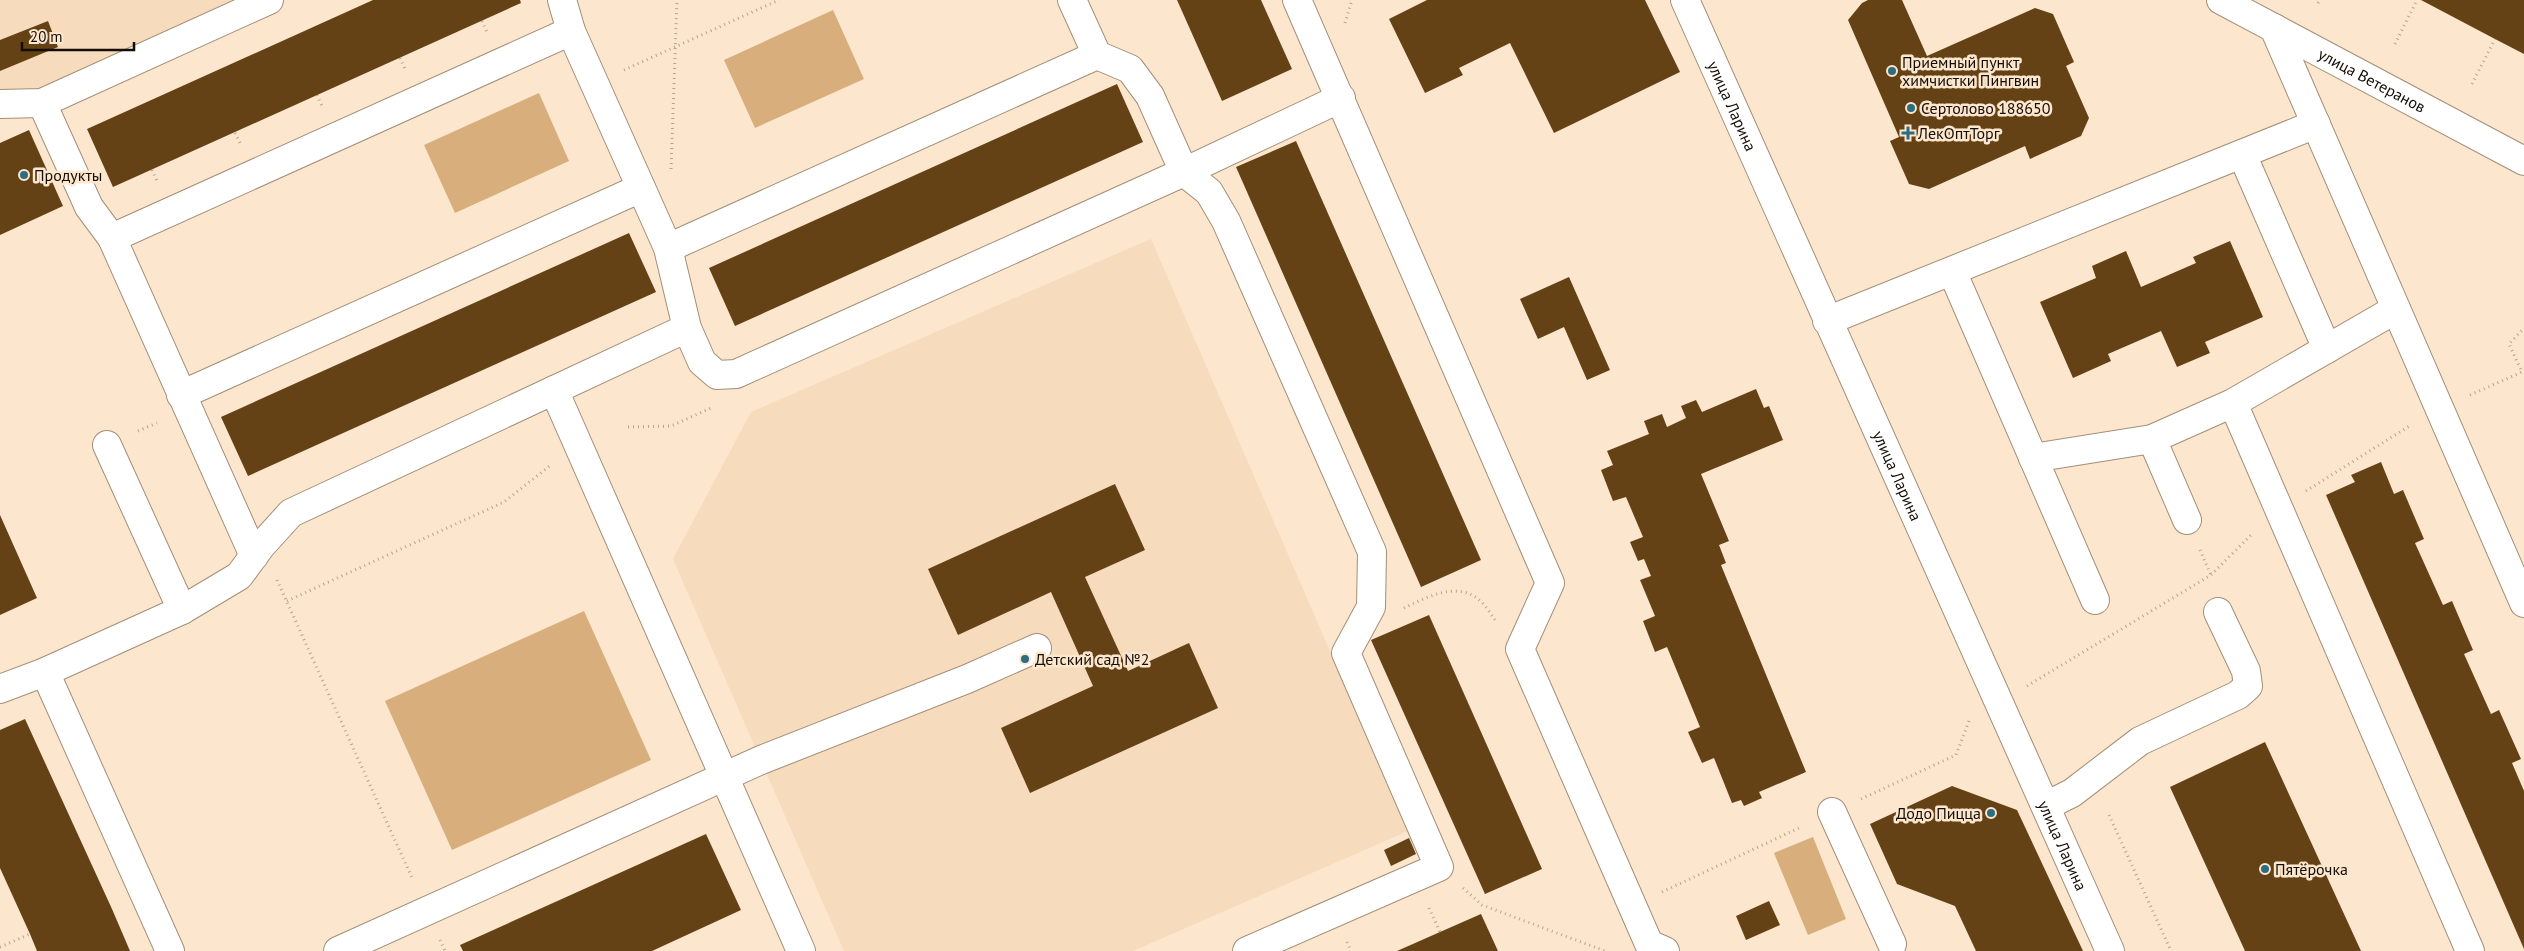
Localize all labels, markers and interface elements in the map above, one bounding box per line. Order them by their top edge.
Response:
scale bar [22,20,135,52]
text: 20 m [30,27,63,46]
street label: улица Ветеранов [2315,44,2429,117]
place label: Приемный пункт химчистки Пингвин [1902,52,2039,90]
street label: улица Ларина [1703,58,1761,154]
marker: Приемный пункт химчистки Пингвин [1886,65,1898,77]
place label: Сертолово 188650 [1921,98,2051,118]
marker: Сертолово 188650 [1905,102,1917,114]
place label: ЛекОптТорг [1917,123,2000,143]
marker: ЛекОптТорг [1902,127,1914,139]
place label: Продукты [34,165,102,185]
marker: Продукты [18,169,30,181]
street label: улица Ларина [1869,427,1926,524]
place label: Детский сад №2 [1035,649,1149,669]
marker: Детский сад №2 [1019,653,1031,665]
street label: улица Ларина [2034,797,2092,894]
place label: Додо Пицца [1896,803,1981,823]
marker: Додо Пицца [1985,807,1997,819]
place label: Пятёрочка [2275,859,2348,879]
marker: Пятёрочка [2259,863,2271,875]

